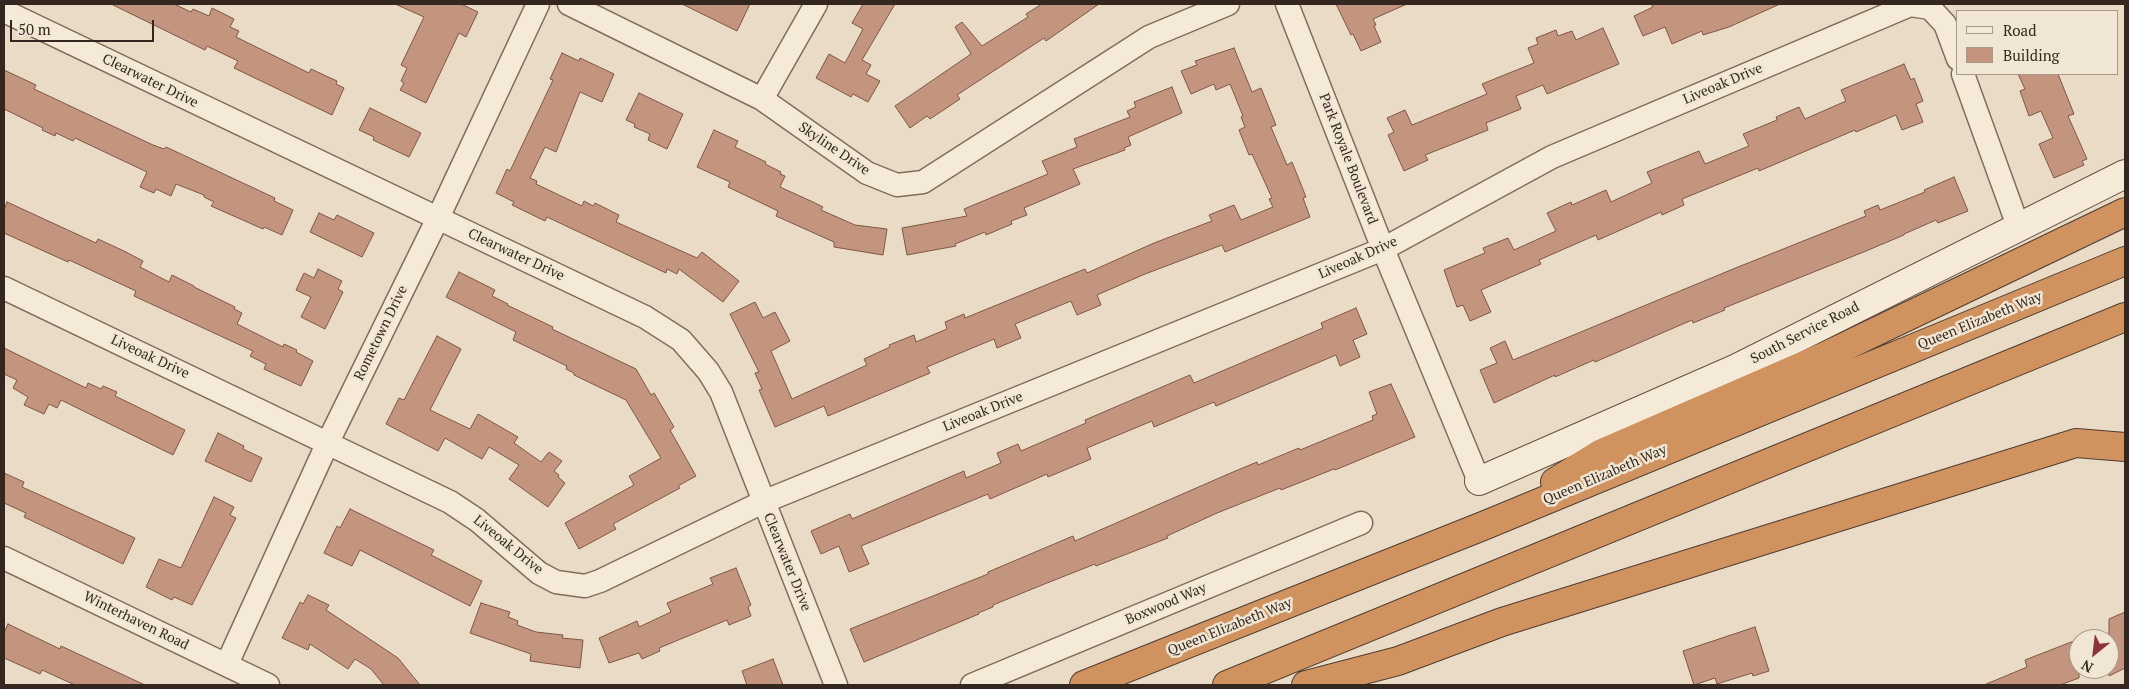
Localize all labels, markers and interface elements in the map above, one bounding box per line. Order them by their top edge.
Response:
scale bar [12,10,156,42]
legend [1956,10,2119,75]
text: 50 m [18,19,51,39]
text: Road [2003,20,2036,40]
text: Building [2003,45,2060,65]
street label: Clearwater Drive [99,51,201,111]
street label: Liveoak Drive [1681,60,1765,108]
street label: Park Royale Boulevard [1315,91,1381,227]
street label: Skyline Drive [795,119,873,179]
street label: Clearwater Drive [465,225,567,285]
street label: Liveoak Drive [1316,233,1400,283]
street label: Rometown Drive [351,283,411,383]
street label: Queen Elizabeth Way [1915,288,2045,354]
street label: South Service Road [1748,298,1862,368]
street label: Liveoak Drive [108,332,192,382]
street label: Liveoak Drive [941,388,1025,436]
street label: Queen Elizabeth Way [1541,441,1669,509]
street label: Clearwater Drive [760,510,814,614]
street label: Liveoak Drive [470,512,546,578]
street label: Boxwood Way [1123,579,1209,629]
street label: Winterhaven Road [80,588,192,654]
street label: Queen Elizabeth Way [1165,594,1295,660]
north arrow [2069,629,2119,679]
text: N [2078,656,2096,678]

